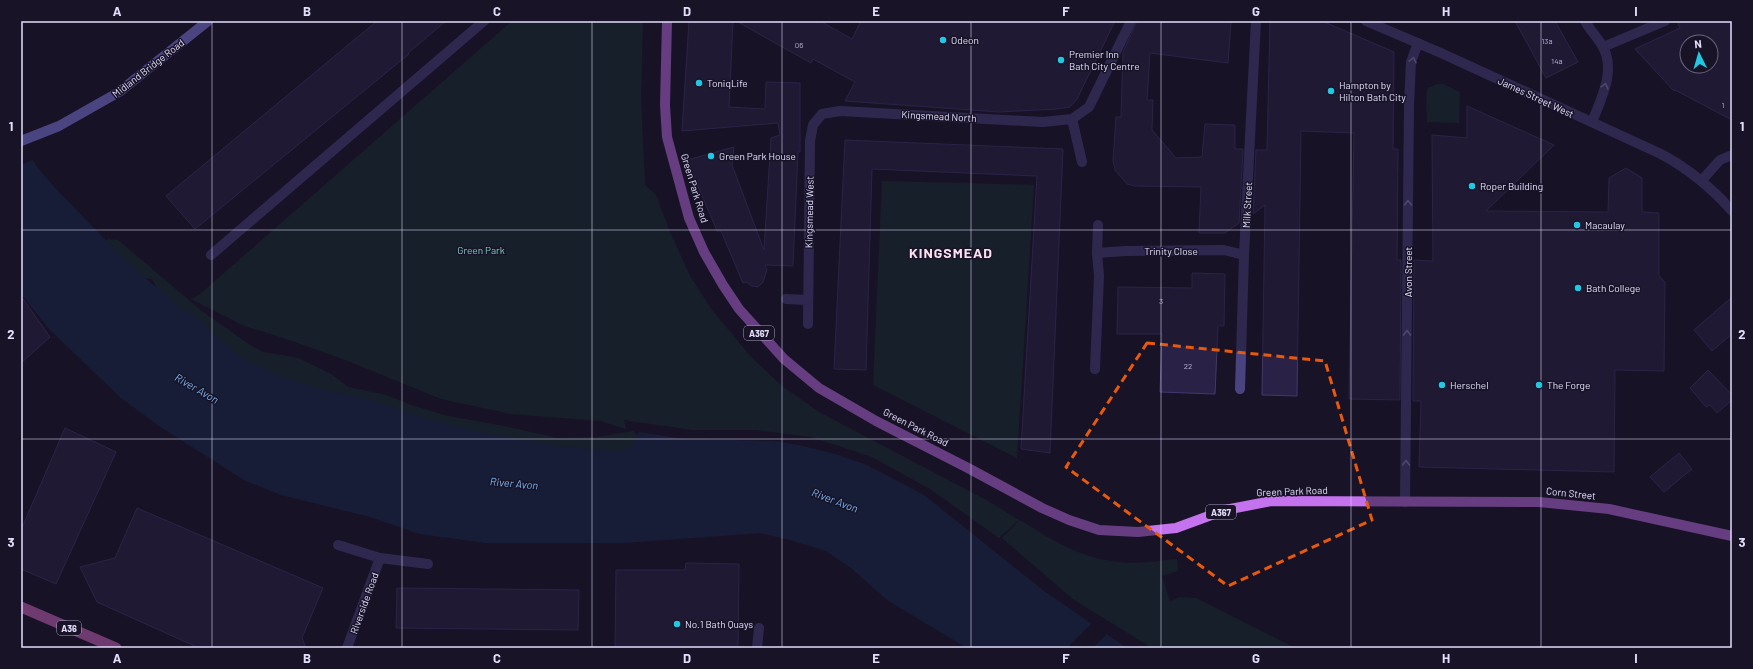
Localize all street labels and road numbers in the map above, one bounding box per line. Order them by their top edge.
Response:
street label: Midland Bridge Road [110,36,186,100]
street label: James Street West [1496,74,1576,120]
street label: Kingsmead North [901,108,977,124]
street label: Green Park Road [679,152,711,224]
street label: Kingsmead West [802,175,816,248]
street label: Milk Street [1240,181,1254,228]
street label: Trinity Close [1144,245,1198,257]
street label: Avon Street [1402,246,1414,297]
road number: A367 [744,326,774,340]
street label: Green Park Road [881,405,951,449]
street label: Green Park Road [1256,484,1328,498]
street label: Corn Street [1546,484,1597,502]
road number: A367 [1206,505,1236,519]
street label: Riverside Road [347,571,381,635]
road number: A36 [57,621,81,635]

